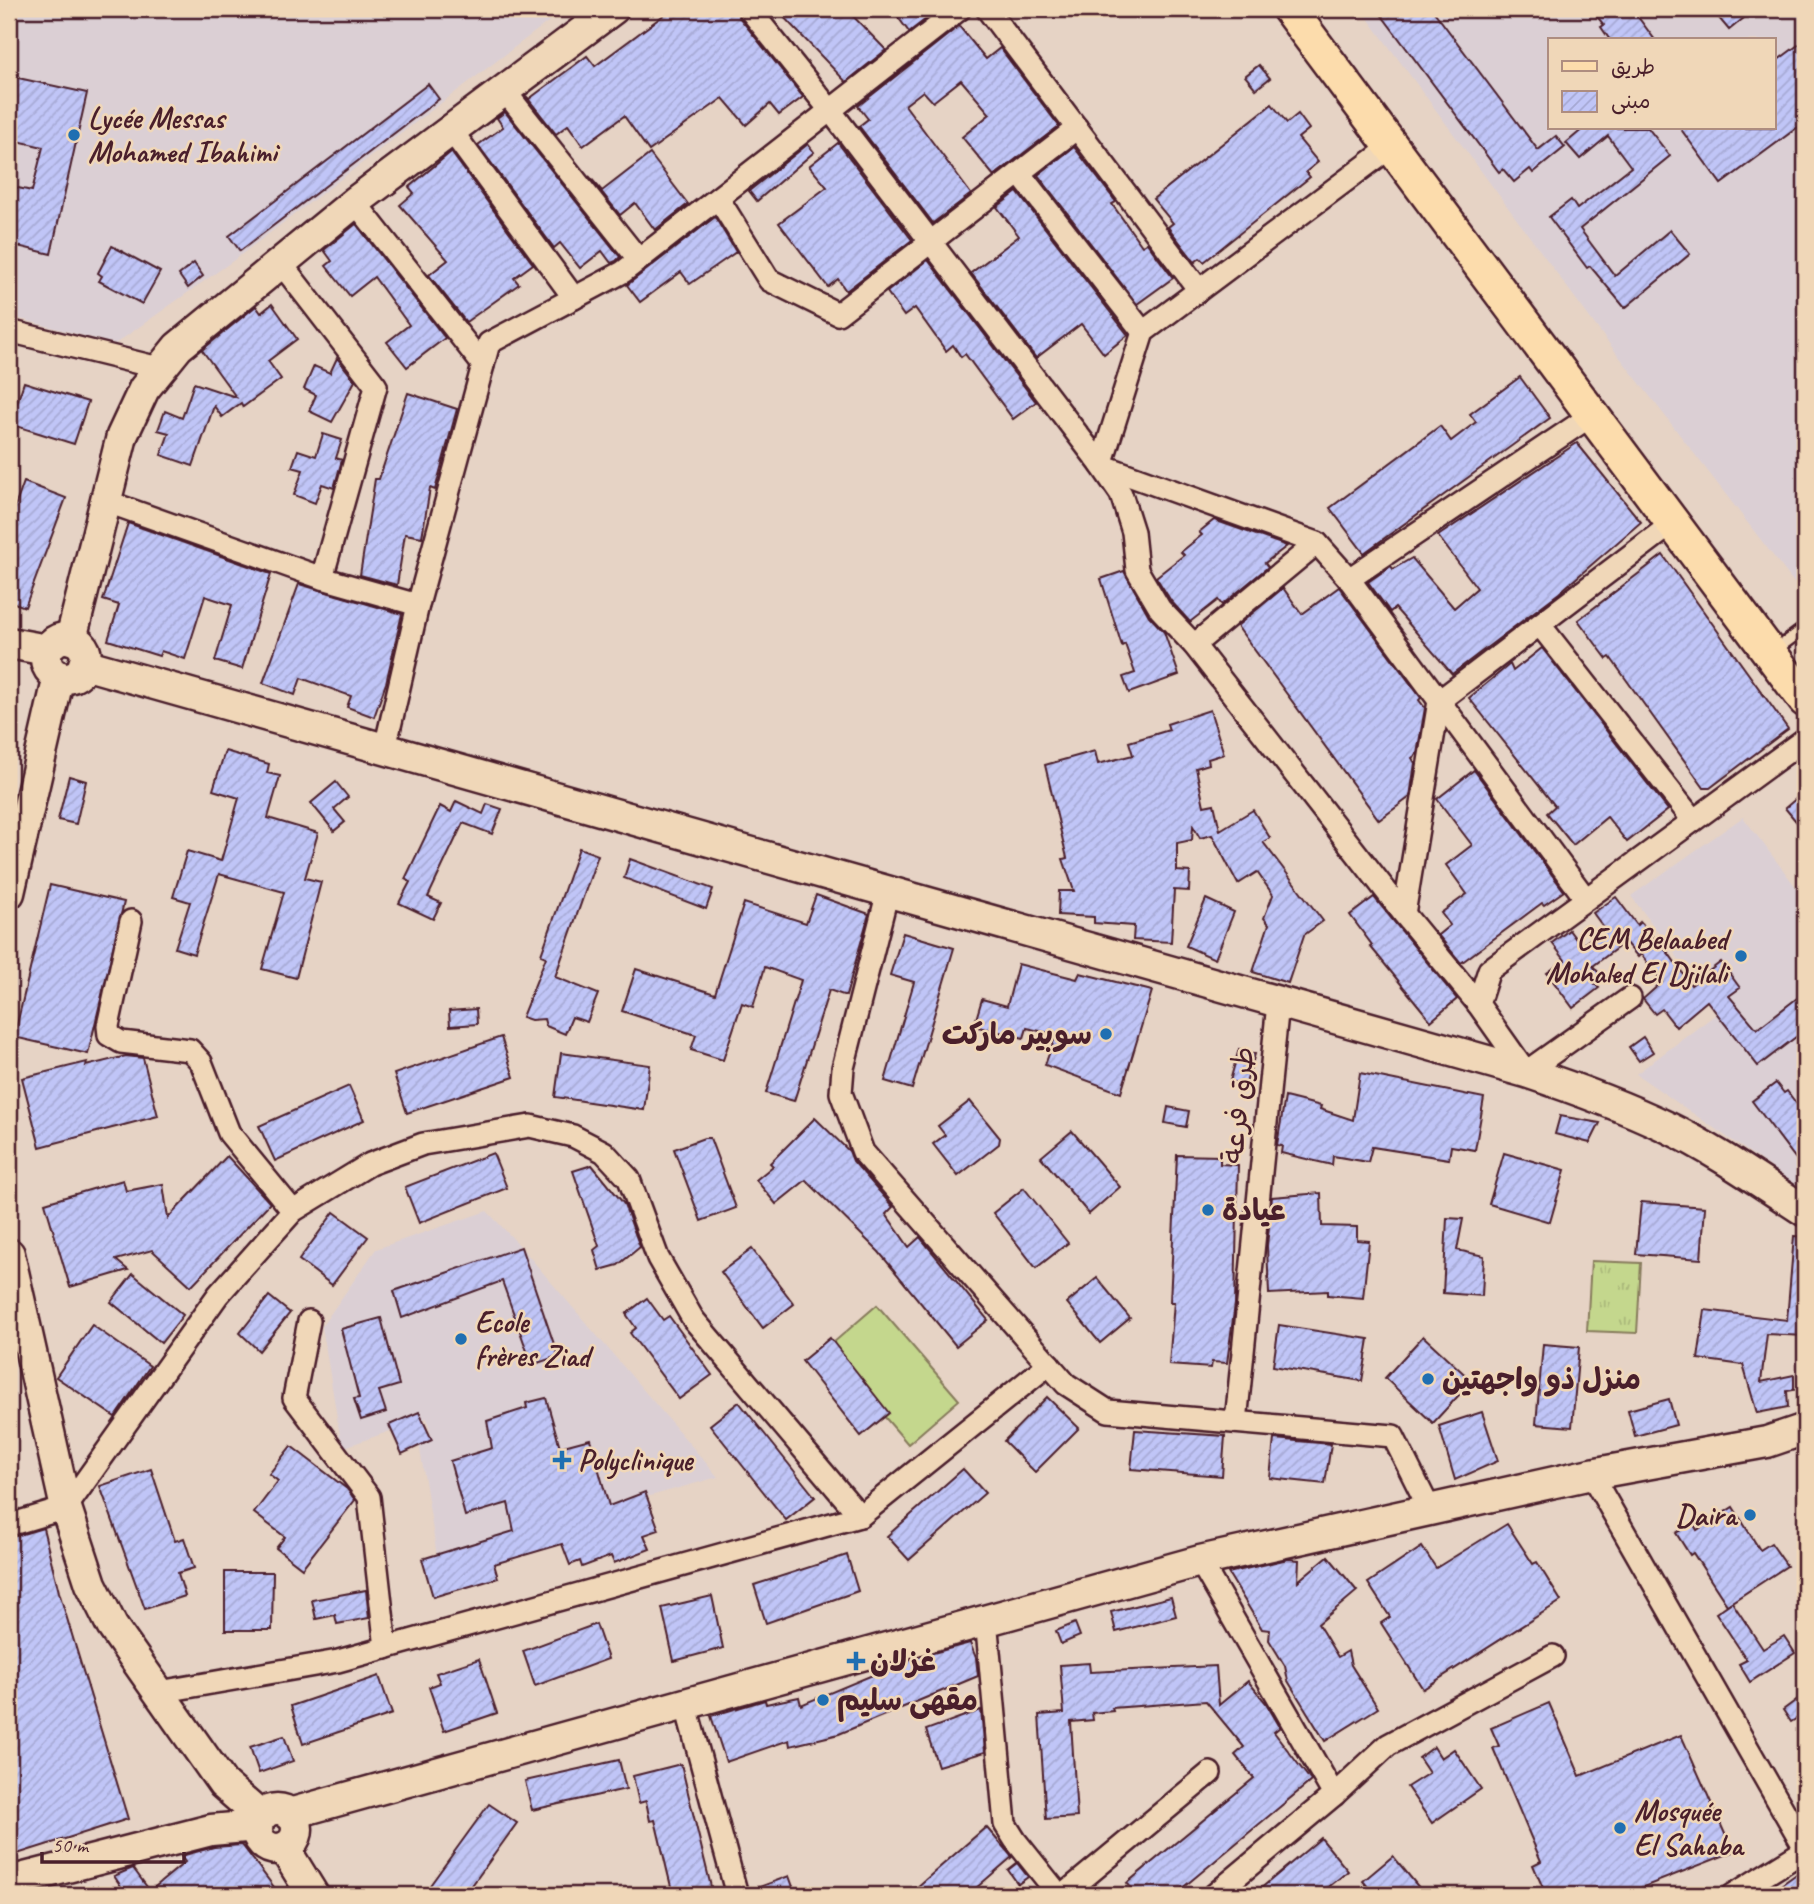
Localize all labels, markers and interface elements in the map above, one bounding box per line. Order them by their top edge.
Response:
legend [1548,38,1776,130]
text: طريق [1611,54,1655,80]
text: مبنى [1611,88,1650,115]
place label: Lycée Messas Mohamed Ibahimi [88,99,281,171]
marker: Lycée Messas Mohamed Ibahimi [66,127,82,143]
place label: CEM Belaabed Mohaled El Djilali [1546,920,1732,992]
marker: CEM Belaabed Mohaled El Djilali [1733,948,1749,964]
place label: سوبير ماركت [942,1015,1092,1053]
marker: سوبير ماركت [1098,1026,1114,1042]
street label: طرق فرعة [1213,1045,1263,1165]
place label: عيادة [1222,1191,1286,1229]
marker: عيادة [1200,1202,1216,1218]
place label: Ecole frères Ziad [475,1303,594,1375]
marker: Ecole frères Ziad [453,1331,469,1347]
place label: منزل ذو واجهتين [1442,1360,1641,1398]
marker: منزل ذو واجهتين [1420,1371,1436,1387]
place label: Polyclinique [578,1441,694,1480]
marker: Polyclinique [552,1450,572,1470]
place label: Daira [1676,1496,1738,1534]
marker: Daira [1742,1507,1758,1523]
place label: غزلان [870,1642,936,1680]
marker: غزلان [848,1653,864,1669]
place label: مقهى سليم [837,1681,978,1722]
marker: مقهى سليم [815,1692,831,1708]
place label: Mosquée El Sahaba [1634,1792,1745,1864]
scale bar [42,1820,184,1864]
marker: Mosquée El Sahaba [1612,1820,1628,1836]
text: 50 m [52,1832,90,1858]

